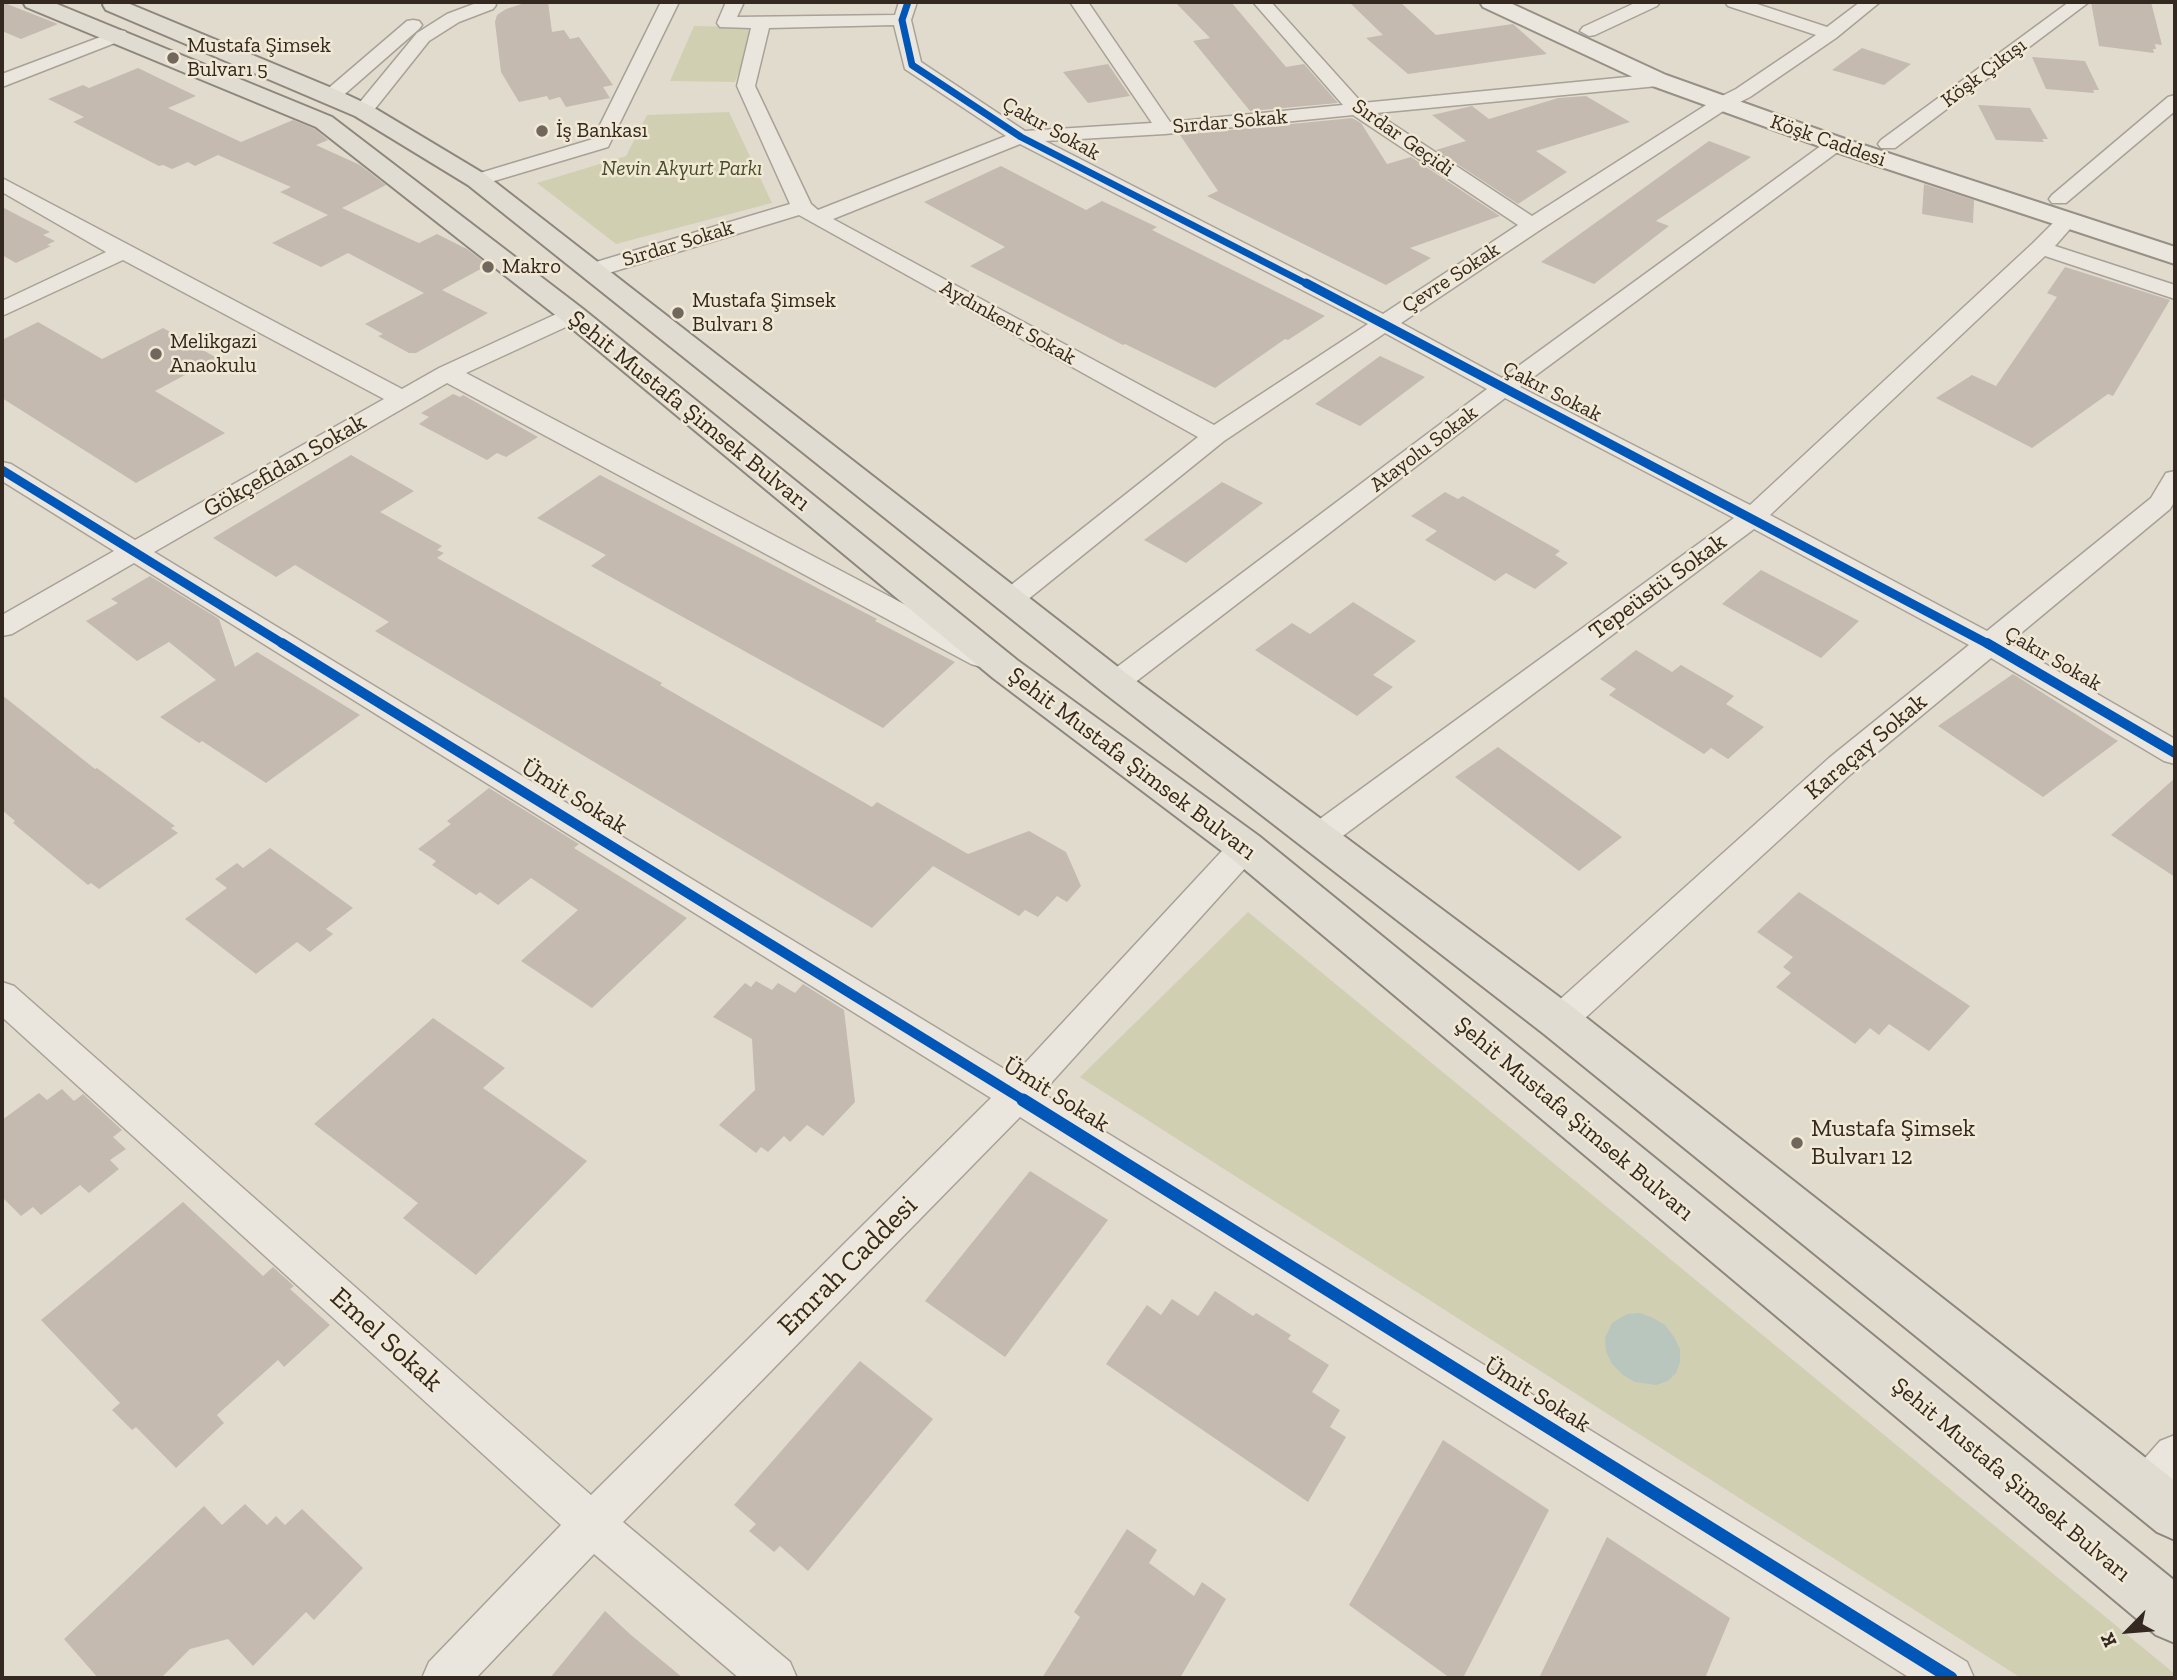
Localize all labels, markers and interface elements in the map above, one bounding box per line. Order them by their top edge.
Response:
place label: Mustafa Şimsek Bulvarı 5 [187,33,331,83]
street label: Köşk Çıkışı [1936,33,2032,113]
marker: Mustafa Şimsek Bulvarı 5 [165,50,181,66]
street label: Çakır Sokak [998,92,1104,166]
street label: Sırdar Geçidi [1347,94,1459,182]
street label: Sırdar Sokak [1172,104,1288,140]
street label: Köşk Caddesi [1767,109,1889,173]
place label: İş Bankası [556,118,648,144]
marker: İş Bankası [534,123,550,139]
park label: Nevin Akyurt Parkı [602,156,762,182]
street label: Sırdar Sokak [619,215,737,273]
street label: Çevre Sokak [1398,237,1504,319]
place label: Makro [502,254,561,280]
marker: Makro [480,259,496,275]
street label: Aydınkent Sokak [936,275,1080,371]
place label: Mustafa Şimsek Bulvarı 8 [692,288,836,338]
street label: Şehit Mustafa Şimsek Bulvarı [562,304,816,518]
marker: Mustafa Şimsek Bulvarı 8 [670,305,686,321]
place label: Melikgazi Anaokulu [170,329,257,379]
marker: Melikgazi Anaokulu [148,346,164,362]
street label: Çakır Sokak [1498,356,1606,428]
street label: Atayolu Sokak [1365,400,1483,498]
street label: Gökçefidan Sokak [199,408,371,524]
street label: Tepeüstü Sokak [1584,528,1732,646]
street label: Çakır Sokak [2000,621,2106,697]
street label: Şehit Mustafa Şimsek Bulvarı [1002,661,1262,867]
street label: Karaçay Sokak [1799,688,1933,806]
street label: Ümit Sokak [515,753,633,841]
street label: Şehit Mustafa Şimsek Bulvarı [1449,1011,1699,1227]
street label: Ümit Sokak [997,1051,1115,1139]
place label: Mustafa Şimsek Bulvarı 12 [1811,1115,1975,1171]
marker: Mustafa Şimsek Bulvarı 12 [1789,1135,1805,1151]
street label: Emrah Caddesi [771,1189,925,1343]
street label: Emel Sokak [323,1281,449,1399]
street label: Ümit Sokak [1478,1351,1596,1439]
street label: Şehit Mustafa Şimsek Bulvarı [1886,1372,2136,1588]
north arrow [2093,1596,2163,1666]
text: K [2095,1629,2122,1651]

